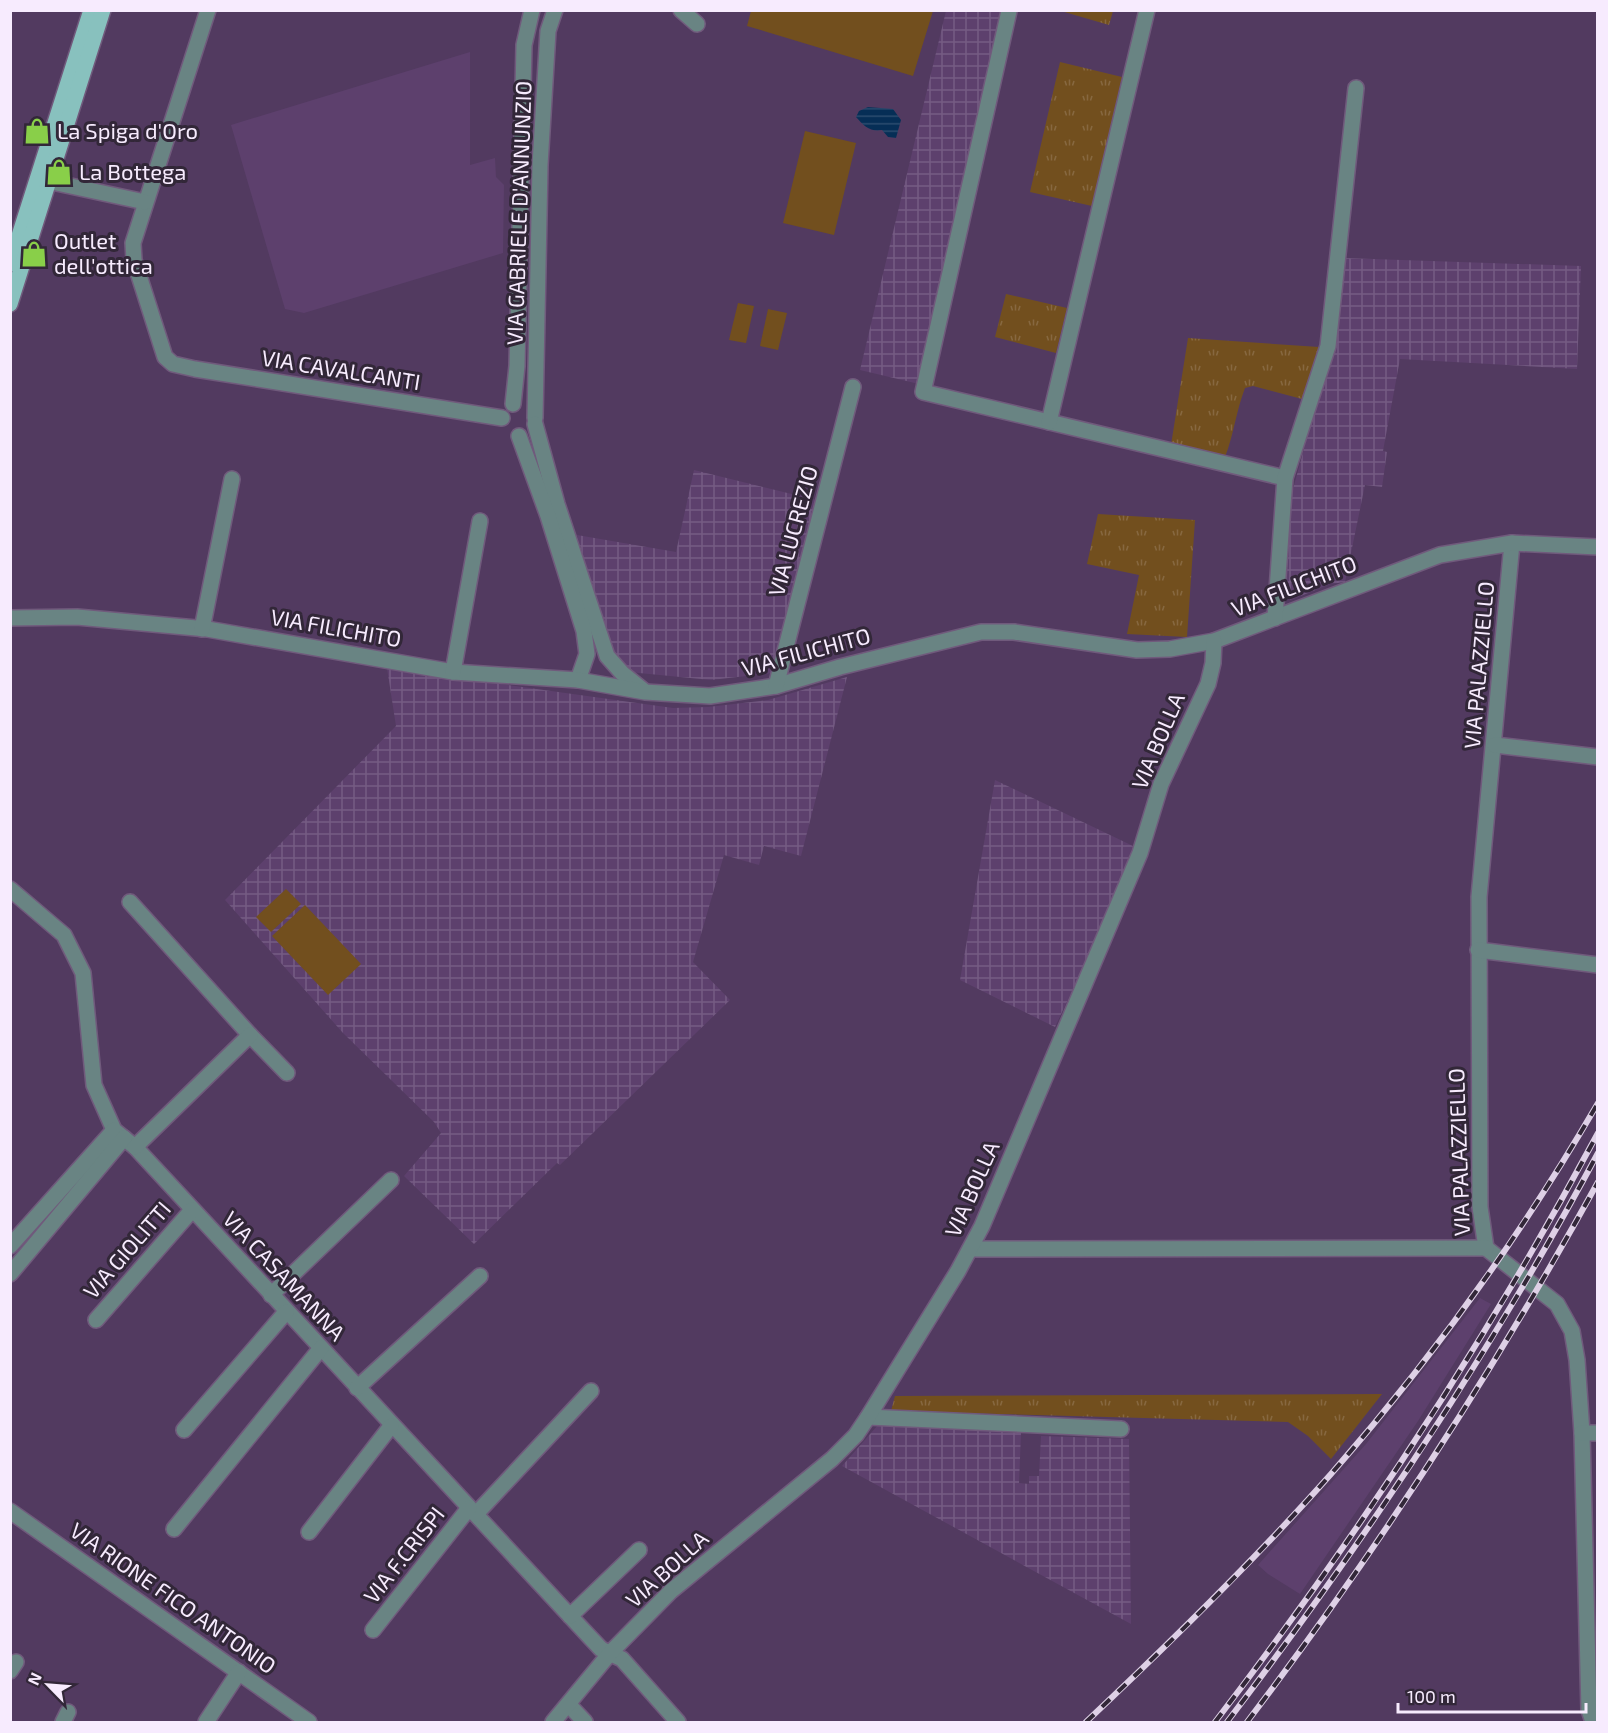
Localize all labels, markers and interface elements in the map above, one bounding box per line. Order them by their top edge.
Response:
street label: VIA GABRIELE D'ANNUNZIO [500,80,536,346]
shop icon: La Spiga d'Oro [22,116,52,146]
place label: La Spiga d'Oro [57,117,198,143]
shop icon: La Bottega [44,157,74,187]
place label: La Bottega [79,158,186,184]
place label: Outlet dell'ottica [54,227,153,278]
shop icon: Outlet dell'ottica [19,239,49,269]
street label: VIA CAVALCANTI [260,344,422,394]
street label: VIA LUCREZIO [762,463,822,599]
street label: VIA FILICHITO [1227,549,1360,621]
street label: VIA PALAZZIELLO [1458,580,1498,750]
street label: VIA FILICHITO [269,603,403,651]
street label: VIA FILICHITO [739,621,873,681]
street label: VIA BOLLA [1125,688,1189,793]
street label: VIA PALAZZIELLO [1442,1068,1474,1236]
street label: VIA BOLLA [938,1136,1004,1240]
street label: VIA GIOLITTI [77,1196,175,1303]
street label: VIA CASAMANNA [218,1205,351,1346]
street label: VIA F.CRISPI [357,1501,449,1608]
street label: VIA RIONE FICO ANTONIO [66,1516,282,1678]
street label: VIA BOLLA [620,1524,713,1612]
north arrow [18,1655,78,1715]
text: N [23,1669,45,1688]
scale bar [1398,1676,1586,1714]
text: 100 m [1407,1685,1456,1707]

